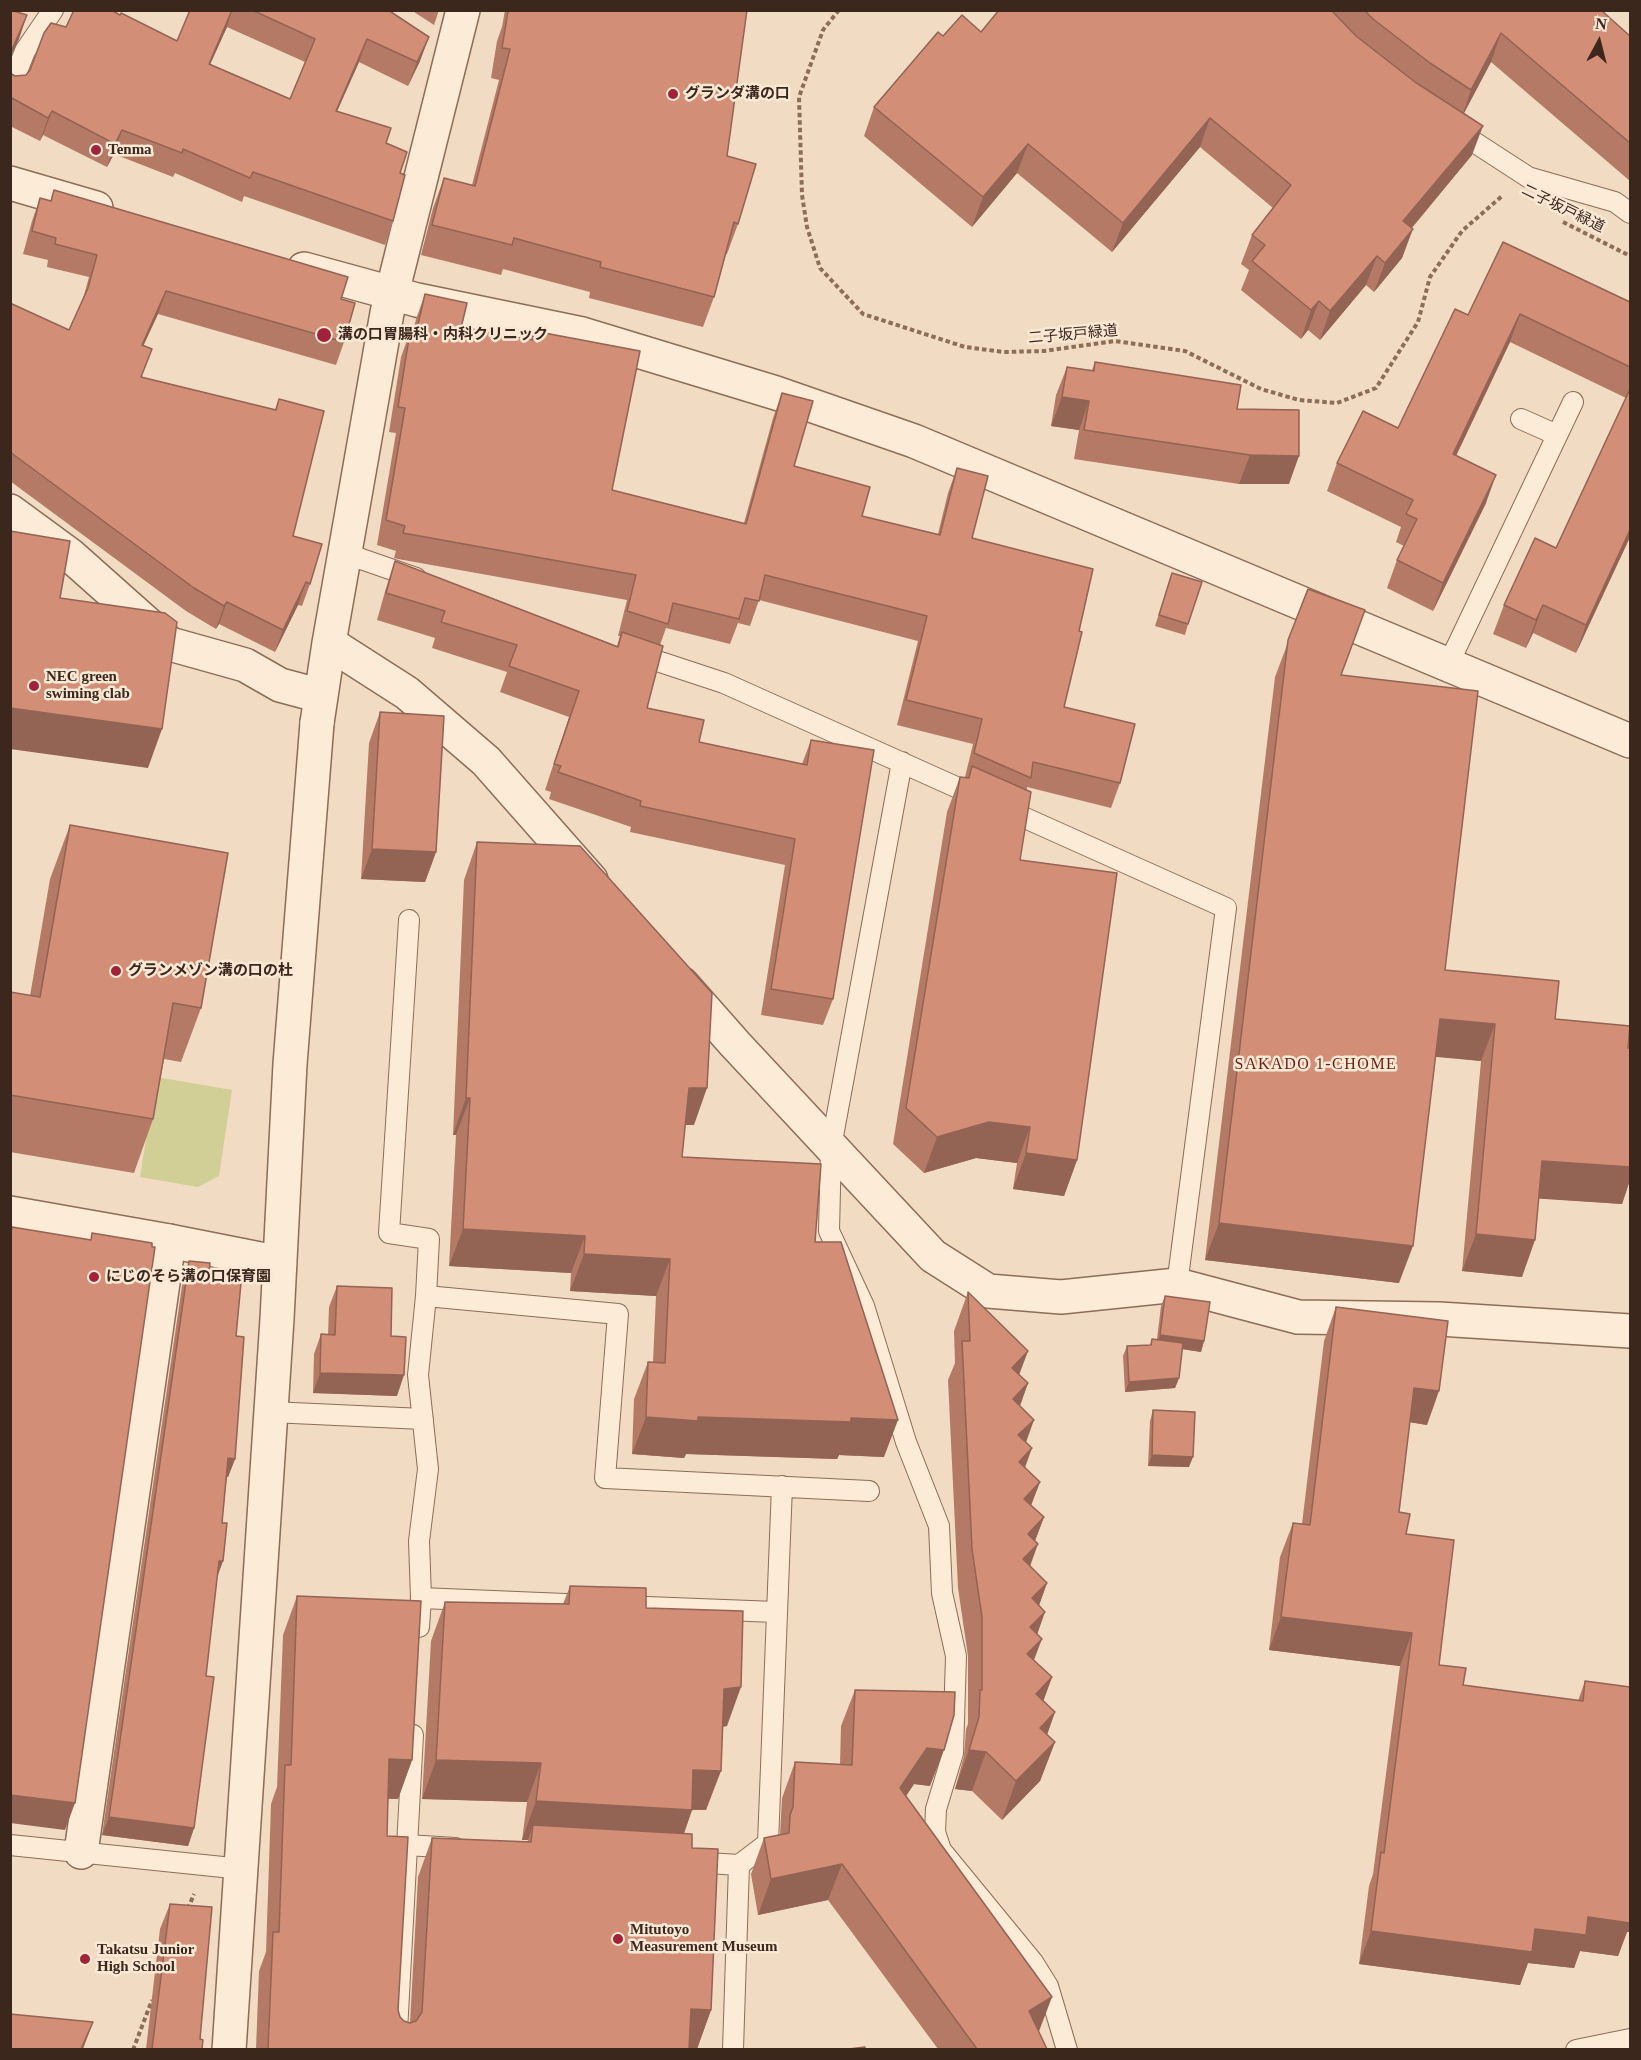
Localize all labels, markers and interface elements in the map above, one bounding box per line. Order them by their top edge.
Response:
north arrow [1569,12,1629,72]
text: N [1594,14,1608,33]
place label: グランダ溝の口 [685,85,790,103]
marker: グランダ溝の口 [666,87,680,101]
place label: Tenma [108,141,152,159]
marker: Tenma [89,143,103,157]
street label: 二子坂戸緑道 [1519,181,1607,237]
street label: 二子坂戸緑道 [1027,322,1119,348]
marker: 溝の口胃腸科・内科クリニック [315,326,333,344]
place label: 溝の口胃腸科・内科クリニック [338,326,548,344]
place label: NEC green swiming clab [46,668,130,703]
marker: NEC green swiming clab [27,679,41,693]
place label: グランメゾン溝の口の杜 [128,962,293,980]
marker: グランメゾン溝の口の杜 [109,964,123,978]
district label: SAKADO 1-CHOME [1235,1055,1397,1075]
place label: にじのそら溝の口保育園 [106,1268,271,1286]
marker: にじのそら溝の口保育園 [87,1270,101,1284]
place label: Mitutoyo Measurement Museum [630,1921,778,1956]
marker: Mitutoyo Measurement Museum [611,1932,625,1946]
place label: Takatsu Junior High School [97,1941,194,1976]
marker: Takatsu Junior High School [78,1952,92,1966]

